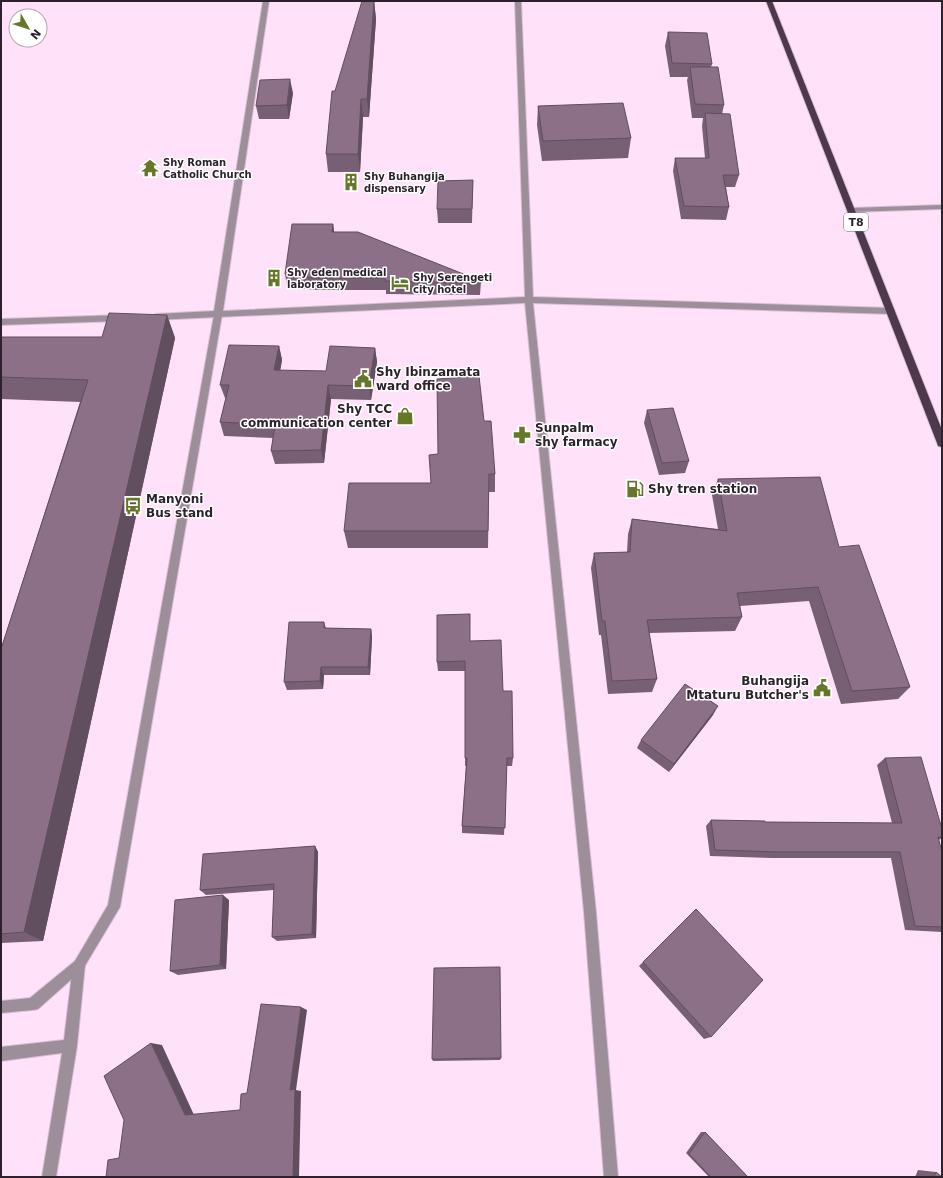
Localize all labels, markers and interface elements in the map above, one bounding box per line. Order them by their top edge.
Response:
north arrow [8,8,48,48]
text: N [27,26,43,42]
place label: Shy Roman Catholic Church [163,157,252,180]
temple icon: Shy Roman Catholic Church [140,158,160,178]
place label: Shy Buhangija dispensary [364,171,445,194]
building icon: Shy Buhangija dispensary [341,172,361,192]
road number: T8 [844,213,868,231]
place label: Shy eden medical laboratory [287,267,387,290]
building icon: Shy eden medical laboratory [264,268,284,288]
place label: Shy Serengeti city hotel [413,272,492,295]
hotel icon: Shy Serengeti city hotel [390,273,410,293]
place label: Shy Ibinzamata ward office [376,365,480,393]
public building icon: Shy Ibinzamata ward office [353,369,373,389]
place label: Shy TCC communication center [241,402,392,430]
shop icon: Shy TCC communication center [395,406,415,426]
place label: Sunpalm shy farmacy [535,421,618,449]
pharmacy icon: Sunpalm shy farmacy [512,425,532,445]
fuel station icon: Shy tren station [625,479,645,499]
place label: Shy tren station [648,482,757,496]
place label: Manyoni Bus stand [146,492,213,520]
bus stop icon: Manyoni Bus stand [123,496,143,516]
place label: Buhangija Mtaturu Butcher's [686,674,809,702]
public building icon: Buhangija Mtaturu Butcher's [812,678,832,698]

